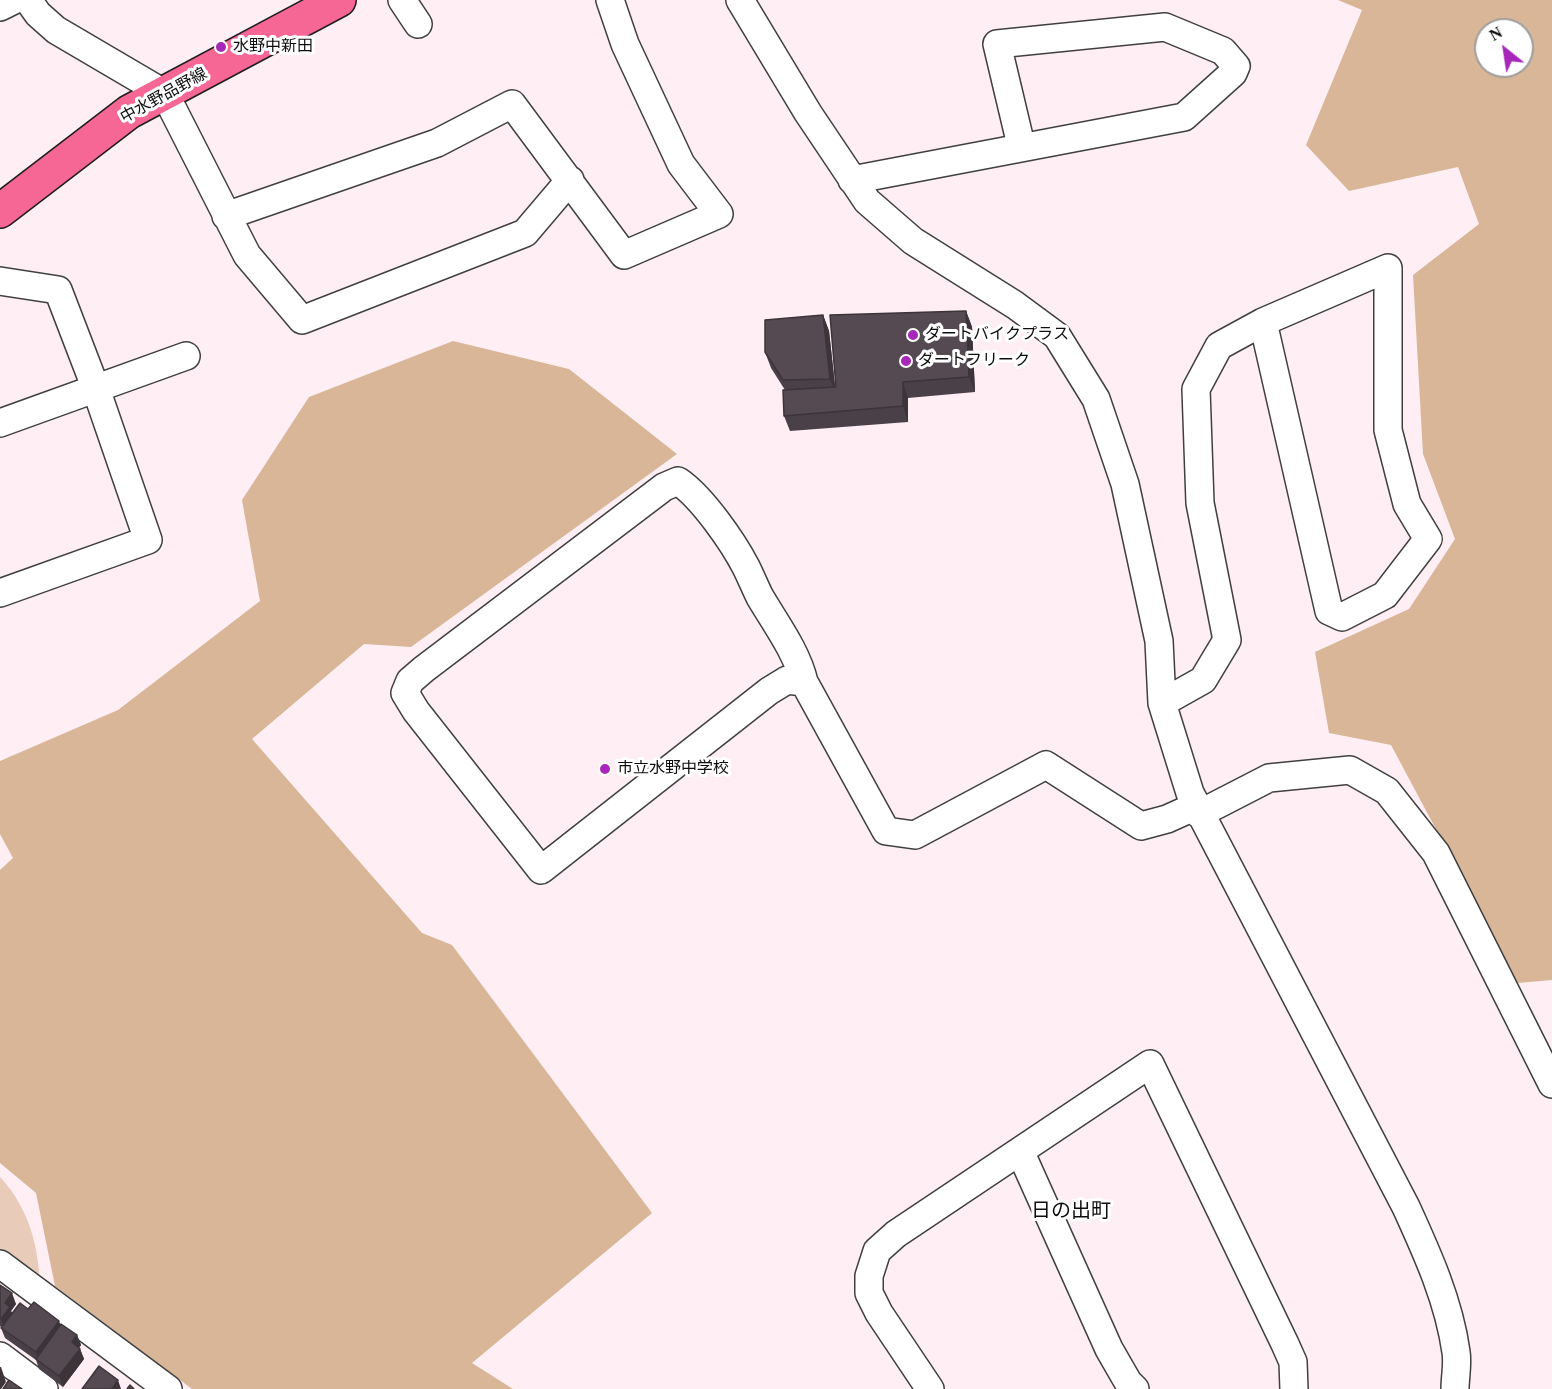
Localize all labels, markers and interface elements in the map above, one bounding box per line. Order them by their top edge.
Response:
north arrow [1474,18,1534,78]
text: N [1486,23,1505,44]
place label: 水野中新田 [233,37,313,57]
marker: 水野中新田 [214,40,228,54]
street label: 中水野品野線 [117,64,211,128]
place label: ダートバイクプラス [925,325,1069,345]
marker: ダートバイクプラス [906,328,920,342]
place label: ダートフリーク [918,351,1030,371]
marker: ダートフリーク [899,354,913,368]
place label: 市立水野中学校 [617,759,729,779]
marker: 市立水野中学校 [598,762,612,776]
district label: 日の出町 [1031,1200,1111,1224]

